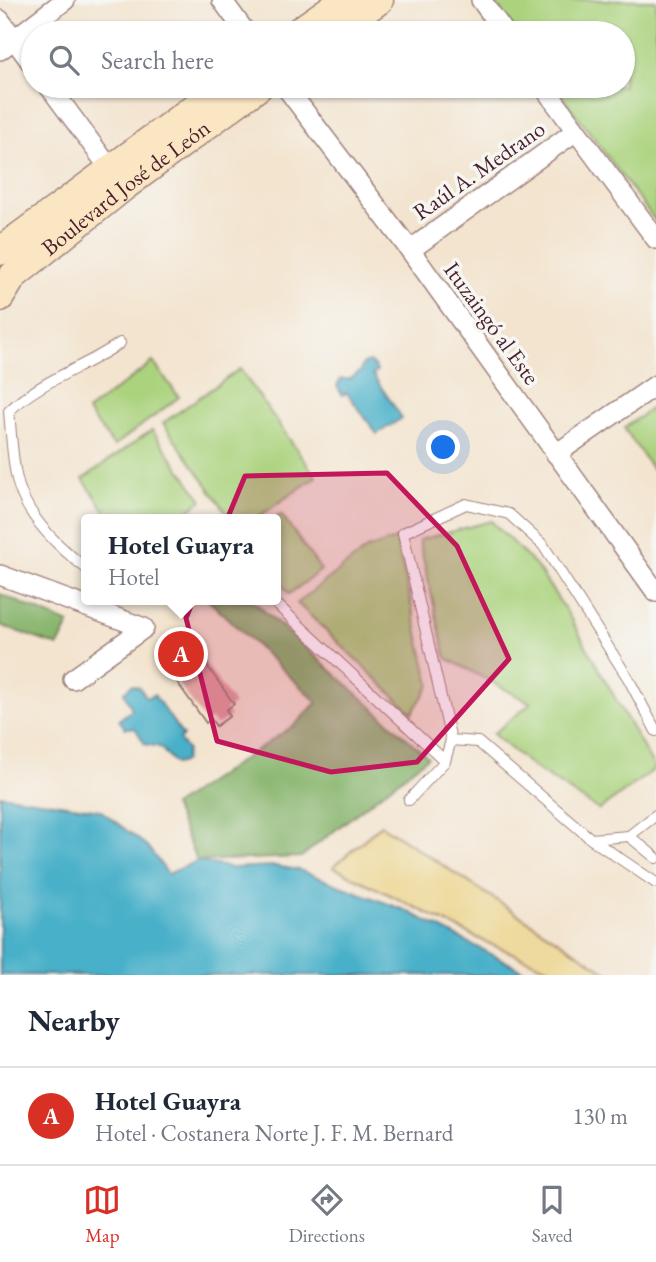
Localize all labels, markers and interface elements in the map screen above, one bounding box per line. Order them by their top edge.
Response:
search box [21,21,635,98]
icon: search [45,41,83,79]
text: Search here [101,43,214,77]
street label: Boulevard José de León [35,113,216,262]
street label: Raúl A. Medrano [407,113,551,227]
street label: Ituzaingó al Este [437,256,547,390]
your location [426,430,460,464]
popup [81,514,281,605]
text: Hotel Guayra [108,528,254,562]
text: Hotel [108,562,160,592]
pin: A [158,628,204,680]
text: Nearby [28,1001,120,1040]
text: Hotel Guayra [95,1084,241,1118]
text: A [43,1101,59,1131]
text: 130 m [572,1101,628,1131]
text: Hotel · Costanera Norte J. F. M. Bernard [95,1118,454,1148]
tab: Map [83,1181,121,1248]
tab: Directions [288,1181,365,1248]
tab: Saved [532,1181,573,1248]

